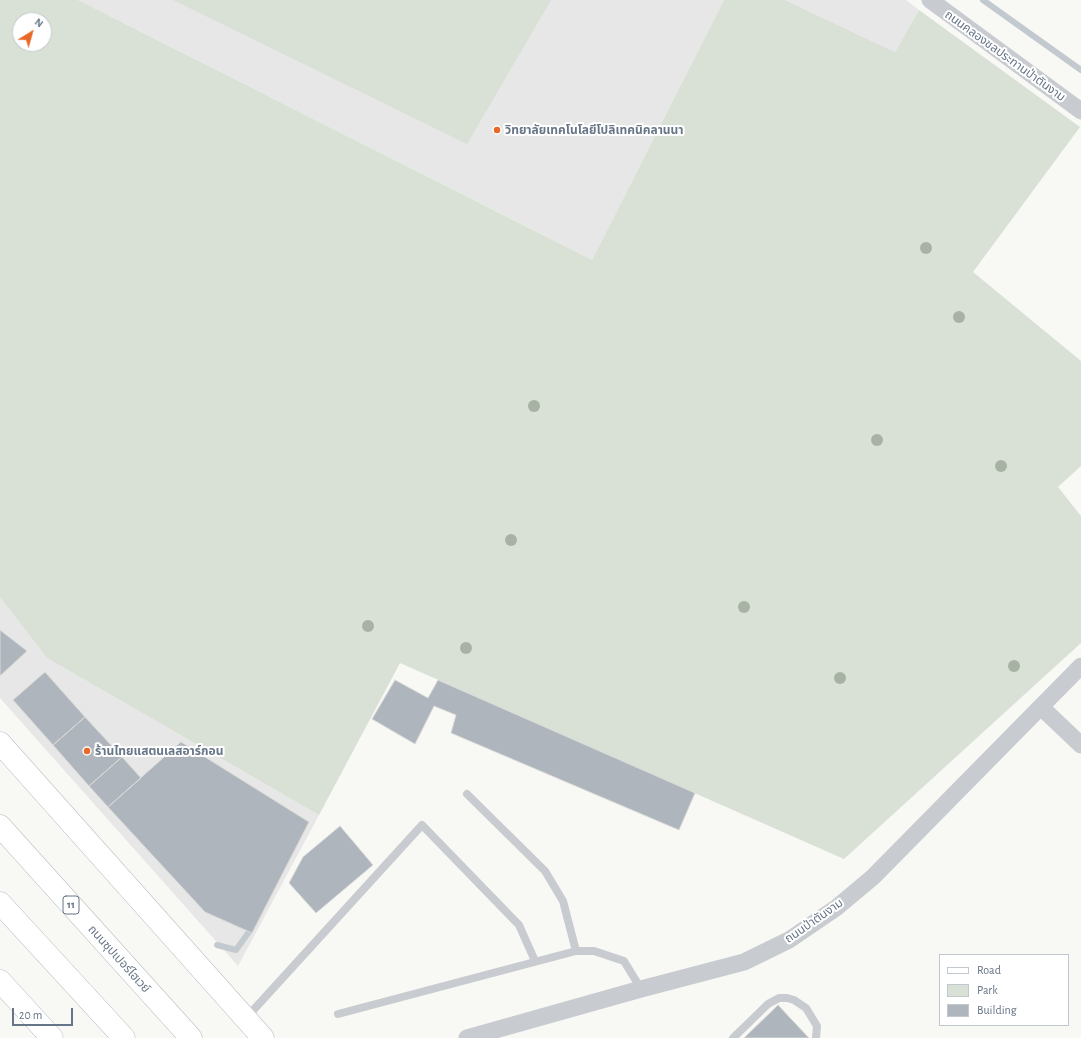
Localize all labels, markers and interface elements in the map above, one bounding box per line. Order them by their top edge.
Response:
street label: ถนนคลองชลประทานป่าตันงาม [942,7,1068,105]
north arrow [12,12,52,52]
text: N [33,16,45,30]
place label: วิทยาลัยเทคโนโลยีโปลิเทคนิคลานนา [505,123,684,137]
marker: วิทยาลัยเทคโนโลยีโปลิเทคนิคลานนา [492,125,502,135]
place label: ร้านไทยแสตนเลสอาร์กอน [95,744,223,758]
marker: ร้านไทยแสตนเลสอาร์กอน [82,746,92,756]
road number: 11 [63,896,79,914]
street label: ถนนป่าตันงาม [782,896,846,946]
street label: ถนนซุปเปอร์ไฮเวย์ [85,922,153,996]
legend [939,954,1069,1026]
text: Road [977,964,1001,976]
text: Park [977,984,998,996]
scale bar [14,1000,75,1026]
text: Building [977,1004,1017,1016]
text: 20 m [19,1009,42,1021]

